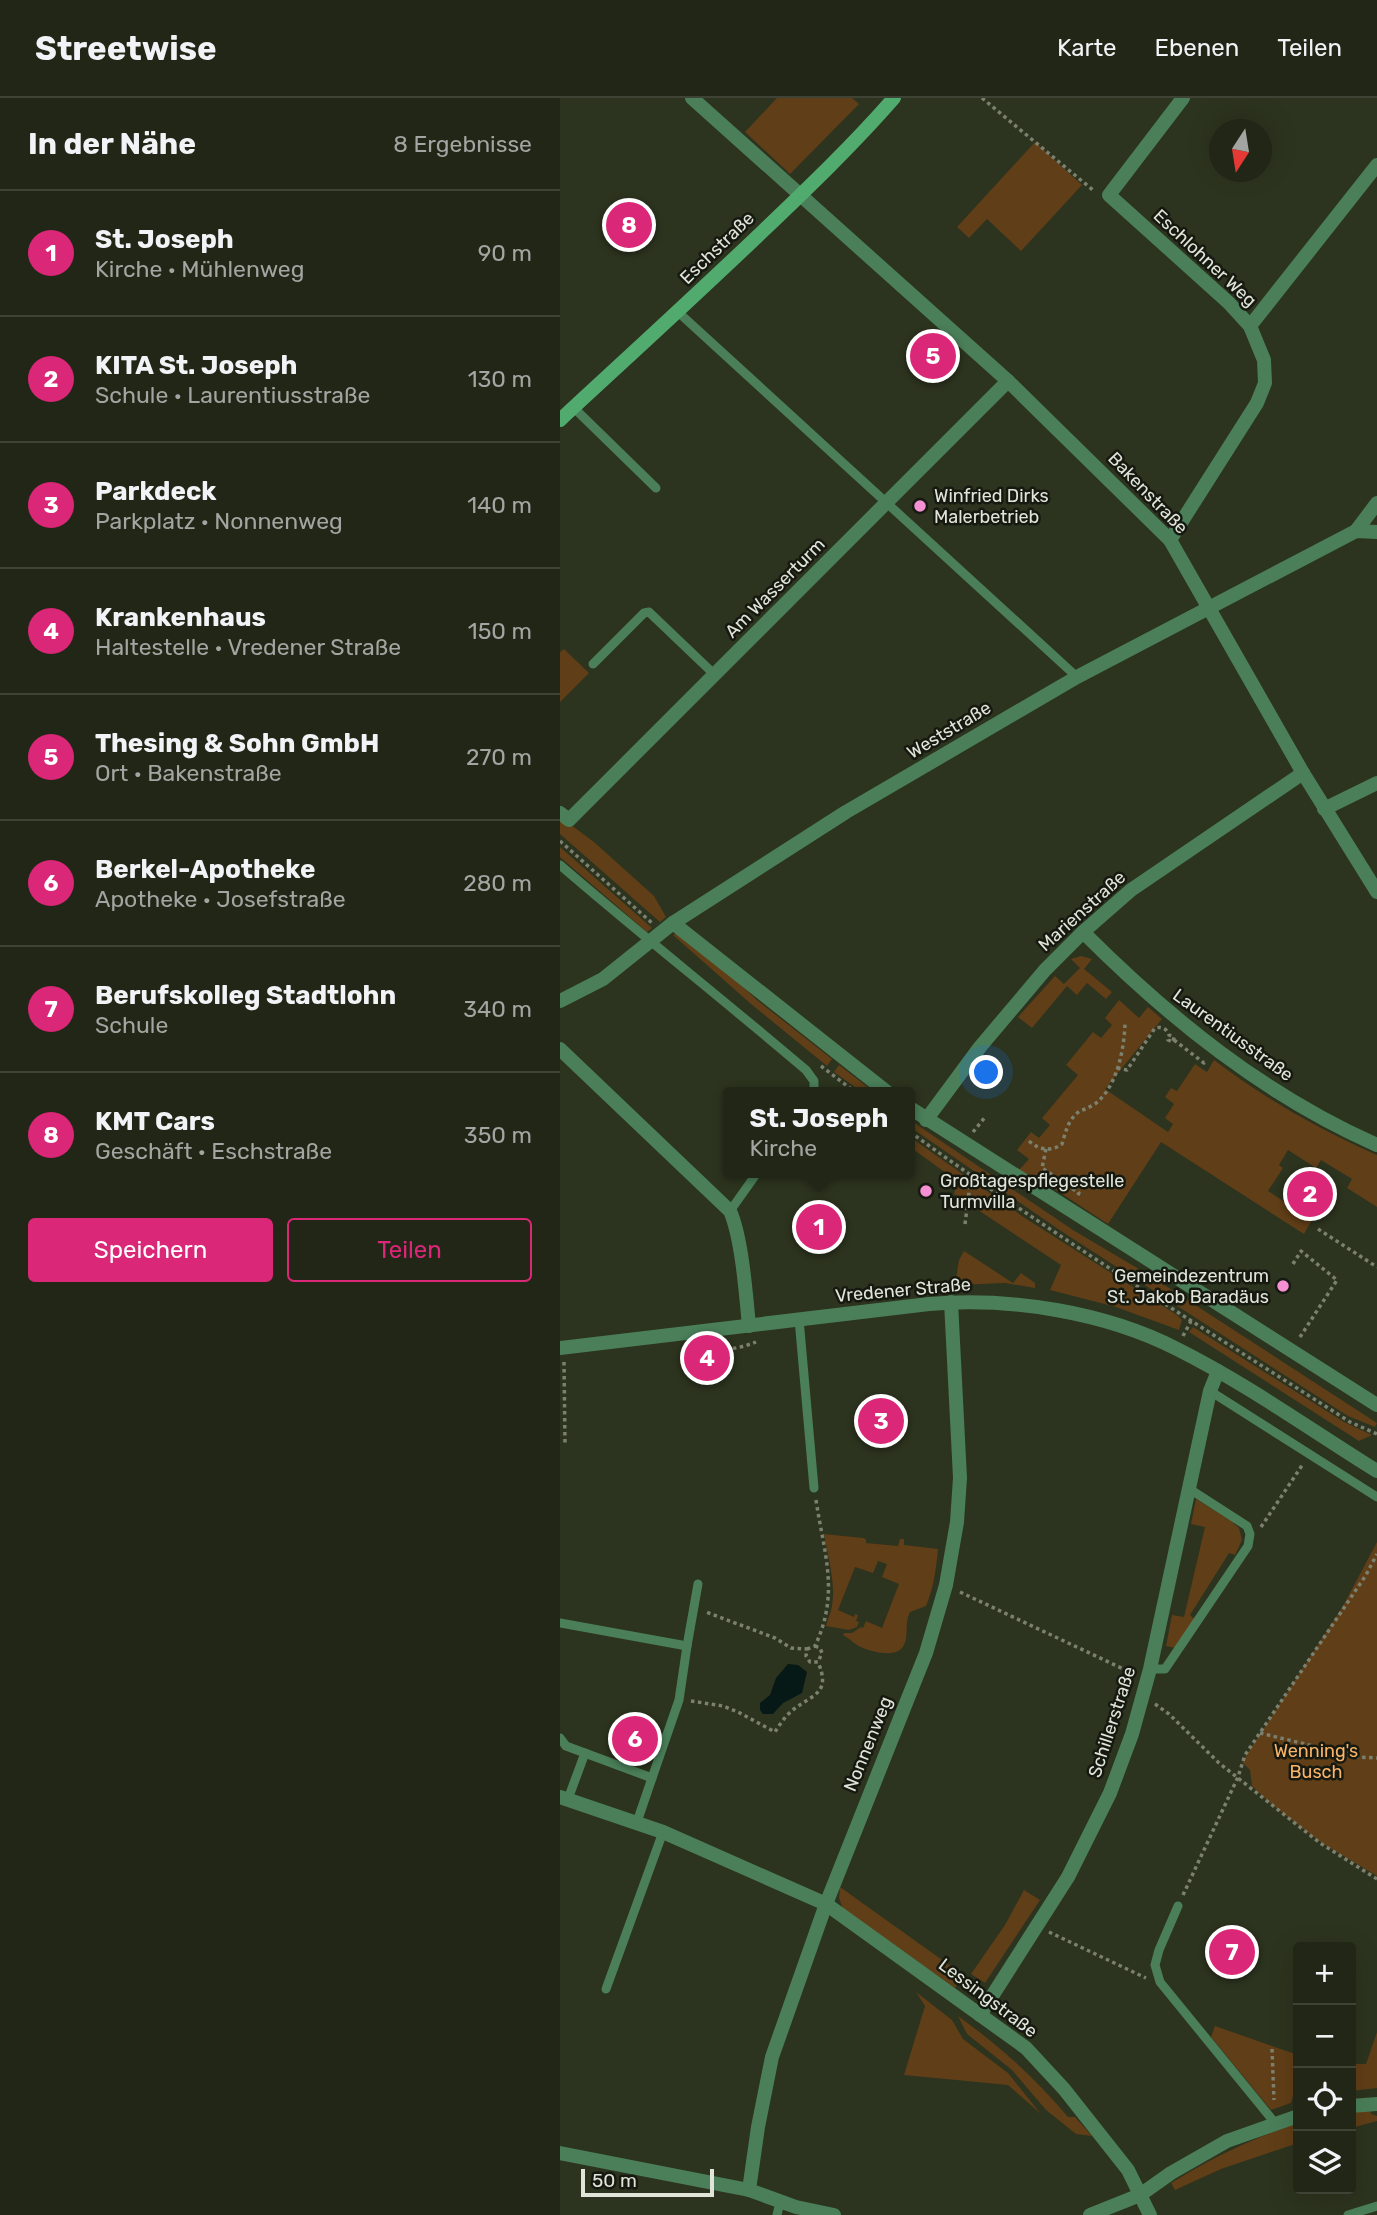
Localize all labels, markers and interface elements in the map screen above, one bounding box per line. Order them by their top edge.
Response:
text: Streetwise [35,29,217,68]
text: Karte [1057,34,1117,62]
text: Ebenen [1155,34,1239,62]
text: Teilen [1277,34,1342,62]
north arrow [1209,119,1272,182]
text: In der Nähe [28,126,196,162]
text: 8 Ergebnisse [393,130,532,158]
pin: 8 [606,199,652,251]
street label: Eschlohner Weg [1149,205,1261,311]
street label: Eschstraße [675,207,759,289]
text: St. Joseph [95,224,234,255]
text: 1 [45,239,57,267]
text: 90 m [478,239,532,267]
text: Kirche · Mühlenweg [95,255,304,283]
pin: 5 [910,330,956,382]
text: KITA St. Joseph [95,350,297,381]
text: 2 [44,365,58,393]
text: 130 m [468,365,532,393]
text: Schule · Laurentiusstraße [95,381,370,409]
street label: Bakenstraße [1104,447,1192,539]
text: Parkdeck [95,476,216,507]
place label: Winfried Dirks Malerbetrieb [934,485,1049,528]
text: 3 [43,491,59,519]
text: 140 m [467,491,532,519]
marker: Winfried Dirks Malerbetrieb [912,498,928,514]
text: Parkplatz · Nonnenweg [95,507,343,535]
street label: Am Wasserturm [721,534,829,642]
text: Krankenhaus [95,602,266,633]
text: 4 [43,617,59,645]
text: 150 m [468,617,532,645]
text: Haltestelle · Vredener Straße [95,633,401,661]
street label: Weststraße [903,696,995,764]
text: Thesing & Sohn GmbH [95,728,379,759]
text: 5 [44,743,58,771]
text: 270 m [466,743,532,771]
text: Ort · Bakenstraße [95,759,282,787]
text: Berkel-Apotheke [95,854,315,885]
street label: Marienstraße [1034,866,1130,956]
text: 6 [44,869,58,897]
text: 280 m [463,869,532,897]
text: Apotheke · Josefstraße [95,885,346,913]
text: Berufskolleg Stadtlohn [95,980,396,1011]
street label: Laurentiusstraße [1169,984,1297,1086]
text: 7 [44,995,58,1023]
text: 340 m [463,995,532,1023]
text: Schule [95,1011,168,1039]
your location [969,1055,1003,1089]
popup [723,1087,915,1178]
text: St. Joseph [750,1103,888,1134]
text: KMT Cars [95,1106,215,1137]
text: 8 [43,1121,59,1149]
text: 350 m [464,1121,532,1149]
text: Kirche [750,1134,817,1162]
text: Geschäft · Eschstraße [95,1137,332,1165]
pin: 2 [1287,1168,1333,1220]
place label: Großtagespflegestelle Turmvilla [940,1170,1124,1213]
marker: Großtagespflegestelle Turmvilla [918,1183,934,1199]
pin: 1 [796,1201,842,1253]
button: Speichern [28,1218,273,1282]
button: Teilen [287,1218,532,1282]
place label: Gemeindezentrum St. Jakob Baradäus [1107,1265,1269,1308]
street label: Vredener Straße [834,1273,972,1307]
marker: Gemeindezentrum St. Jakob Baradäus [1275,1278,1291,1294]
pin: 4 [684,1332,730,1384]
pin: 3 [858,1395,904,1447]
street label: Schillerstraße [1084,1664,1140,1780]
street label: Nonnenweg [839,1693,897,1795]
pin: 6 [612,1713,658,1765]
park label: Wenning's Busch [1274,1740,1358,1783]
pin: 7 [1209,1926,1255,1978]
map controls [1293,1942,1356,2194]
button: + [1293,1942,1356,2005]
street label: Lessingstraße [934,1954,1042,2042]
button: − [1293,2005,1356,2068]
button: locate [1293,2068,1356,2131]
button: layers [1293,2131,1356,2194]
scale bar [581,2166,714,2198]
text: 50 m [592,2169,637,2192]

